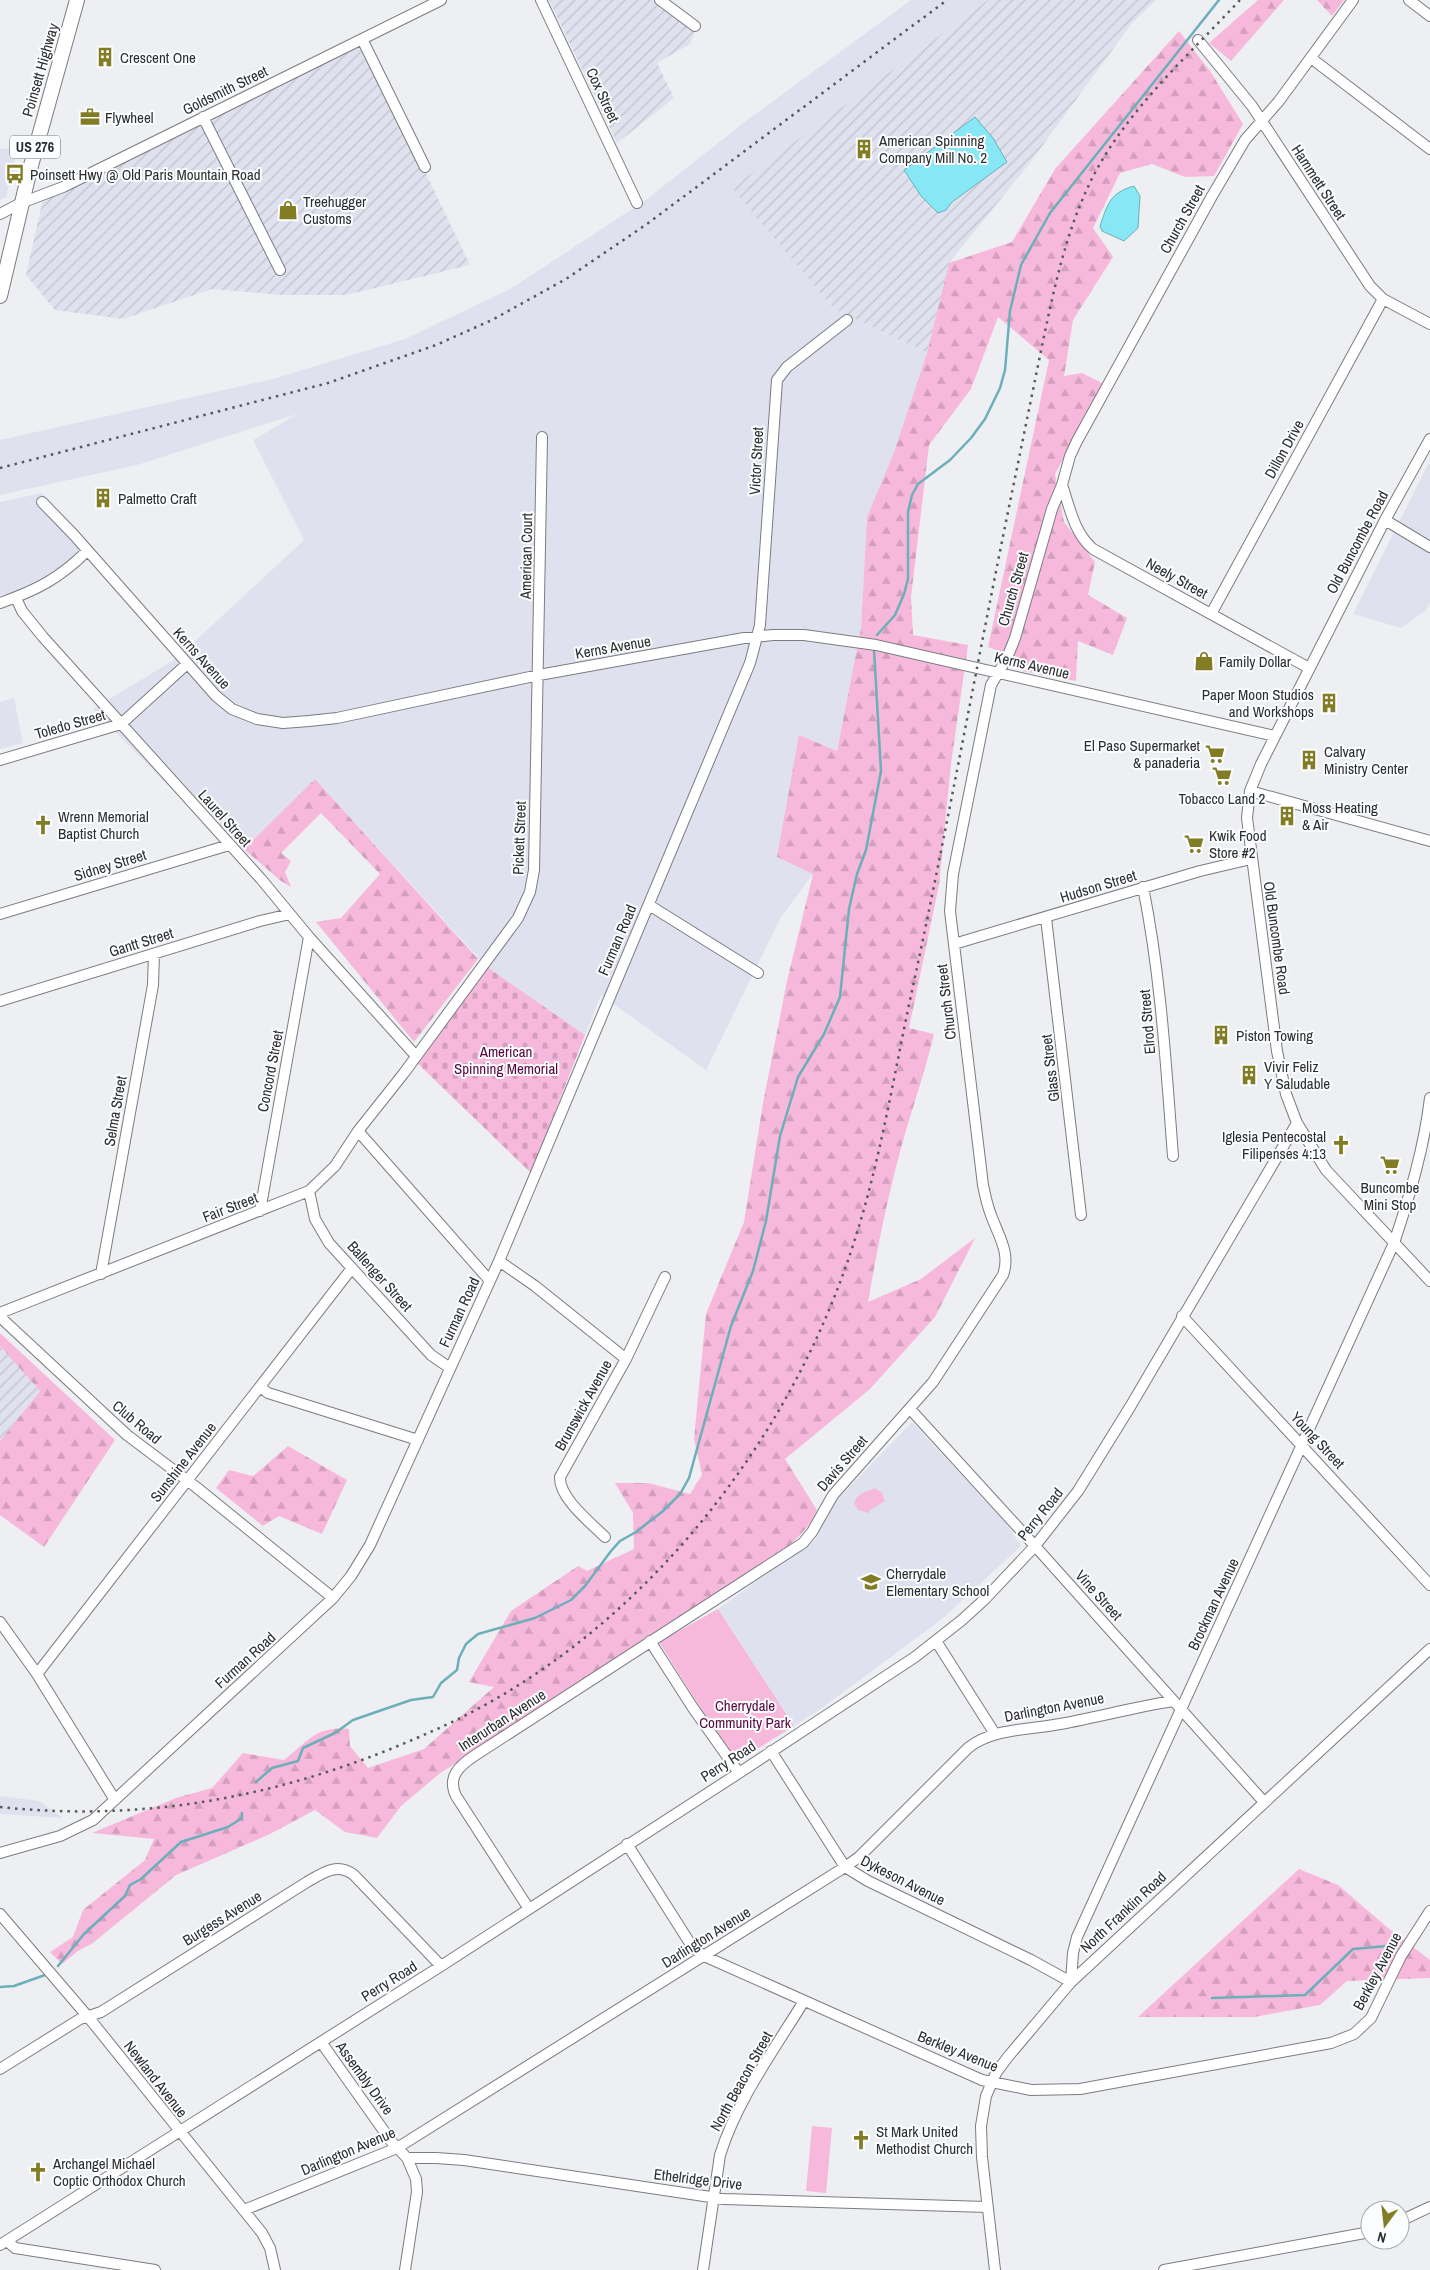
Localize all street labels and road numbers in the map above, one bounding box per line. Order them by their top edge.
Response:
street label: Poinsett Highway [17,20,64,119]
street label: Goldsmith Street [179,60,272,120]
street label: Cox Street [581,64,625,126]
road number: US 276 [10,136,60,158]
street label: Hammett Street [1287,140,1352,224]
street label: Church Street [1154,180,1210,257]
street label: Dillon Drive [1259,416,1309,482]
street label: Victor Street [744,426,768,496]
street label: Old Buncombe Road [1321,487,1393,597]
street label: American Court [515,512,537,600]
street label: Church Street [992,549,1034,628]
street label: Neely Street [1142,552,1212,604]
street label: Kerns Avenue [169,623,235,694]
street label: Kerns Avenue [574,630,653,664]
street label: Kerns Avenue [992,646,1072,684]
street label: Toledo Street [32,704,108,744]
street label: Laurel Street [194,785,257,852]
street label: Pickett Street [507,800,531,875]
street label: Sidney Street [71,844,149,886]
street label: Hudson Street [1057,864,1139,908]
street label: Old Buncombe Road [1259,880,1295,996]
street label: Furman Road [593,901,641,979]
street label: Gantt Street [106,922,176,962]
street label: Church Street [931,962,961,1041]
street label: Elrod Street [1134,988,1160,1055]
street label: Concord Street [252,1028,288,1114]
street label: Glass Street [1035,1033,1065,1103]
street label: Selma Street [98,1074,132,1148]
street label: Fair Street [199,1187,261,1227]
street label: Ballenger Street [343,1236,418,1316]
street label: Furman Road [434,1273,484,1351]
street label: Brunswick Avenue [549,1356,617,1454]
street label: Club Road [108,1395,166,1449]
street label: Young Street [1286,1407,1350,1473]
street label: Sunshine Avenue [145,1417,221,1506]
street label: Davis Street [812,1430,873,1495]
street label: Perry Road [1012,1483,1068,1545]
street label: Brockman Avenue [1182,1554,1244,1654]
street label: Vine Street [1071,1565,1128,1625]
street label: Furman Road [210,1627,280,1693]
street label: Interurban Avenue [454,1684,550,1756]
street label: Darlington Avenue [1002,1687,1106,1727]
street label: Perry Road [696,1735,760,1787]
street label: Dykeson Avenue [857,1850,949,1910]
street label: North Franklin Road [1075,1867,1171,1957]
street label: Burgess Avenue [179,1885,266,1951]
street label: Darlington Avenue [658,1901,755,1973]
street label: Berkley Avenue [1348,1928,1406,2014]
street label: Perry Road [357,1956,421,2006]
street label: Berkley Avenue [915,2025,1002,2077]
street label: North Beacon Street [705,2027,777,2135]
street label: Newland Avenue [119,2036,193,2122]
street label: Assembly Drive [331,2036,399,2119]
street label: Darlington Avenue [297,2122,399,2180]
street label: Ethelridge Drive [653,2163,744,2195]

